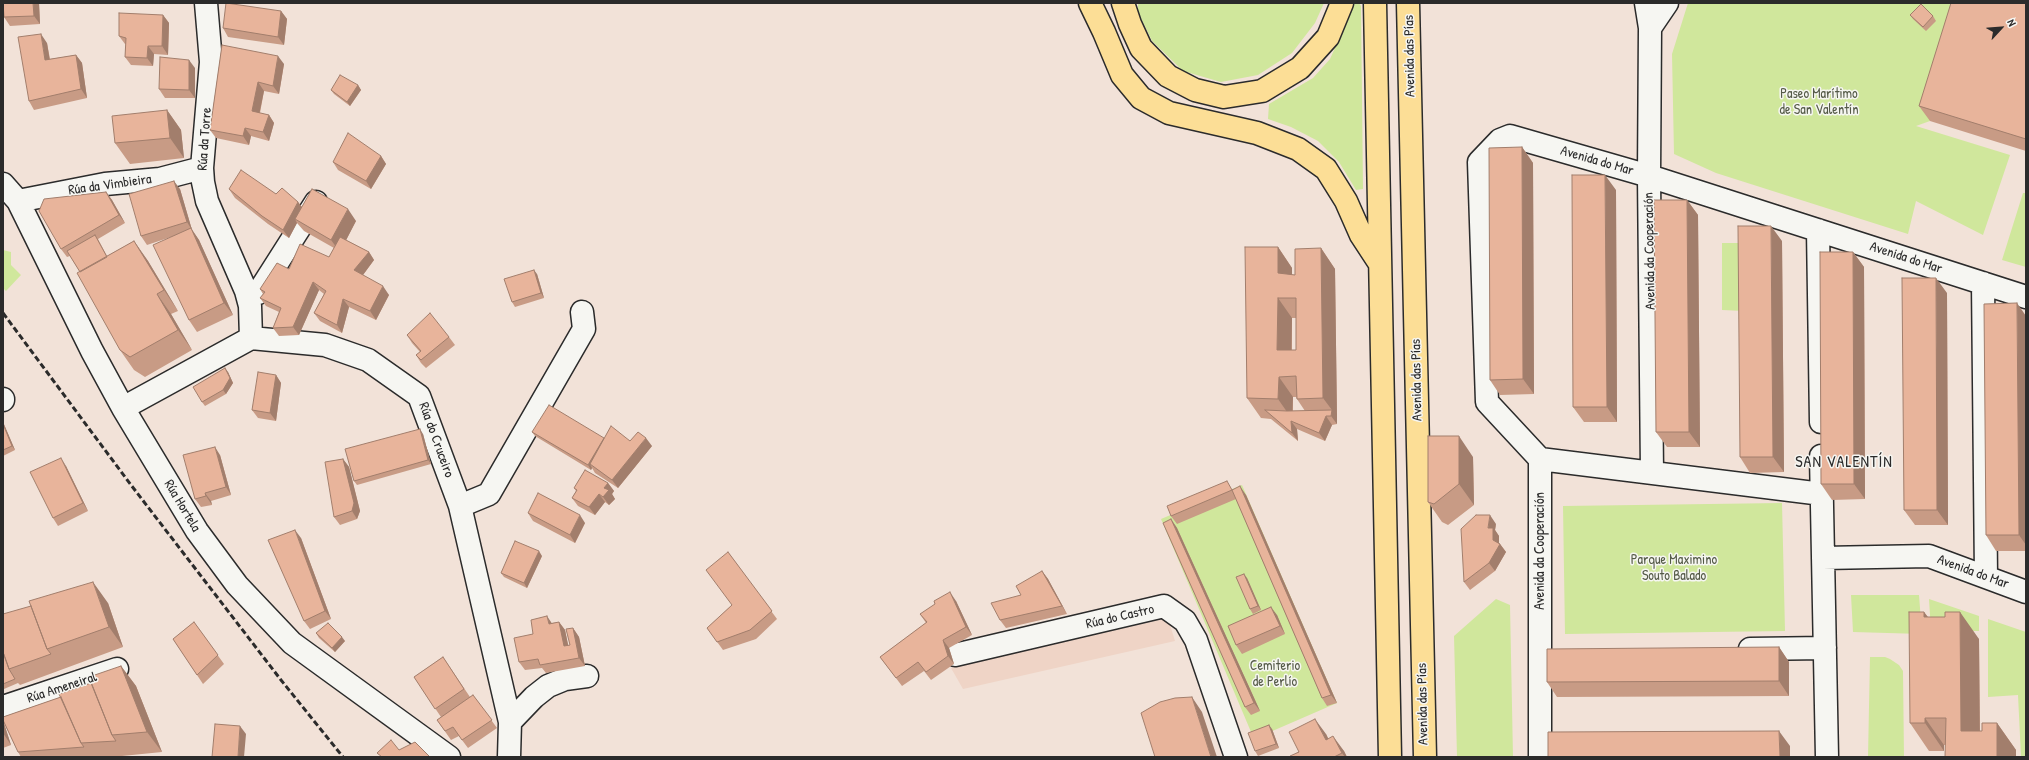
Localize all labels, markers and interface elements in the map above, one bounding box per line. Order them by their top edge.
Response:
north arrow [1981,8,2021,48]
street label: Avenida das Pías [1401,15,1419,97]
text: N [2004,17,2019,28]
park label: Paseo Marítimo de San Valentín [1780,86,1858,118]
street label: Rúa da Torre [194,107,216,171]
street label: Avenida do Mar [1559,143,1635,179]
street label: Rúa da Vimbieira [67,171,153,199]
street label: Avenida da Cooperación [1641,192,1659,310]
street label: Avenida do Mar [1868,238,1944,278]
street label: Avenida das Pías [1408,339,1426,421]
street label: Rúa do Cruceiro [415,400,457,480]
district label: SAN VALENTÍN [1795,453,1893,473]
street label: Rúa Hortela [160,477,204,535]
street label: Avenida da Cooperación [1532,492,1548,610]
street label: Avenida do Mar [1935,551,2011,593]
park label: Parque Maximino Souto Balado [1631,552,1717,584]
street label: Rúa do Castro [1084,601,1156,633]
park label: Cemiterio de Perlío [1250,658,1300,690]
street label: Avenida das Pías [1414,663,1432,745]
street label: Rúa Ameneiral [25,669,99,707]

